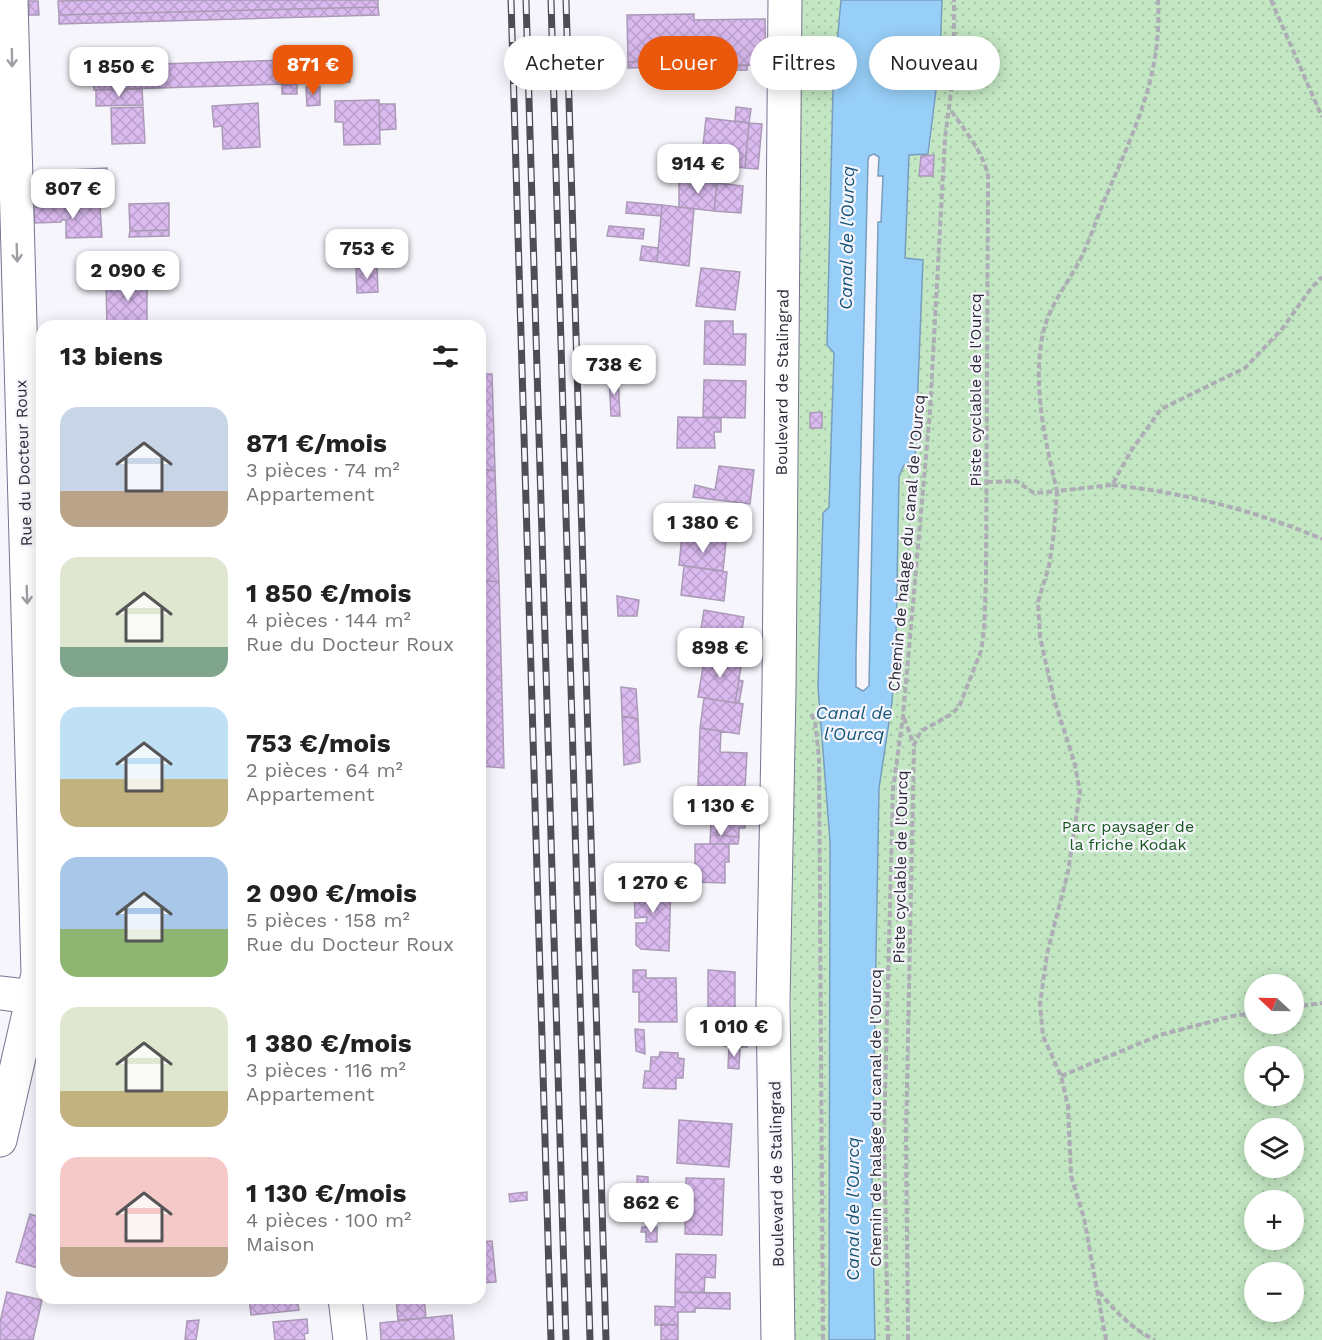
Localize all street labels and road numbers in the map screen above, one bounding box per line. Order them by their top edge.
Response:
street label: Boulevard de Stalingrad [772,289,792,476]
street label: Piste cyclable de l'Ourcq [966,293,985,487]
street label: Rue du Docteur Roux [11,380,36,546]
street label: Chemin de halage du canal de l'Ourcq [884,394,929,692]
street label: Piste cyclable de l'Ourcq [889,770,912,964]
street label: Chemin de halage du canal de l'Ourcq [866,969,885,1267]
street label: Boulevard de Stalingrad [765,1081,788,1267]

